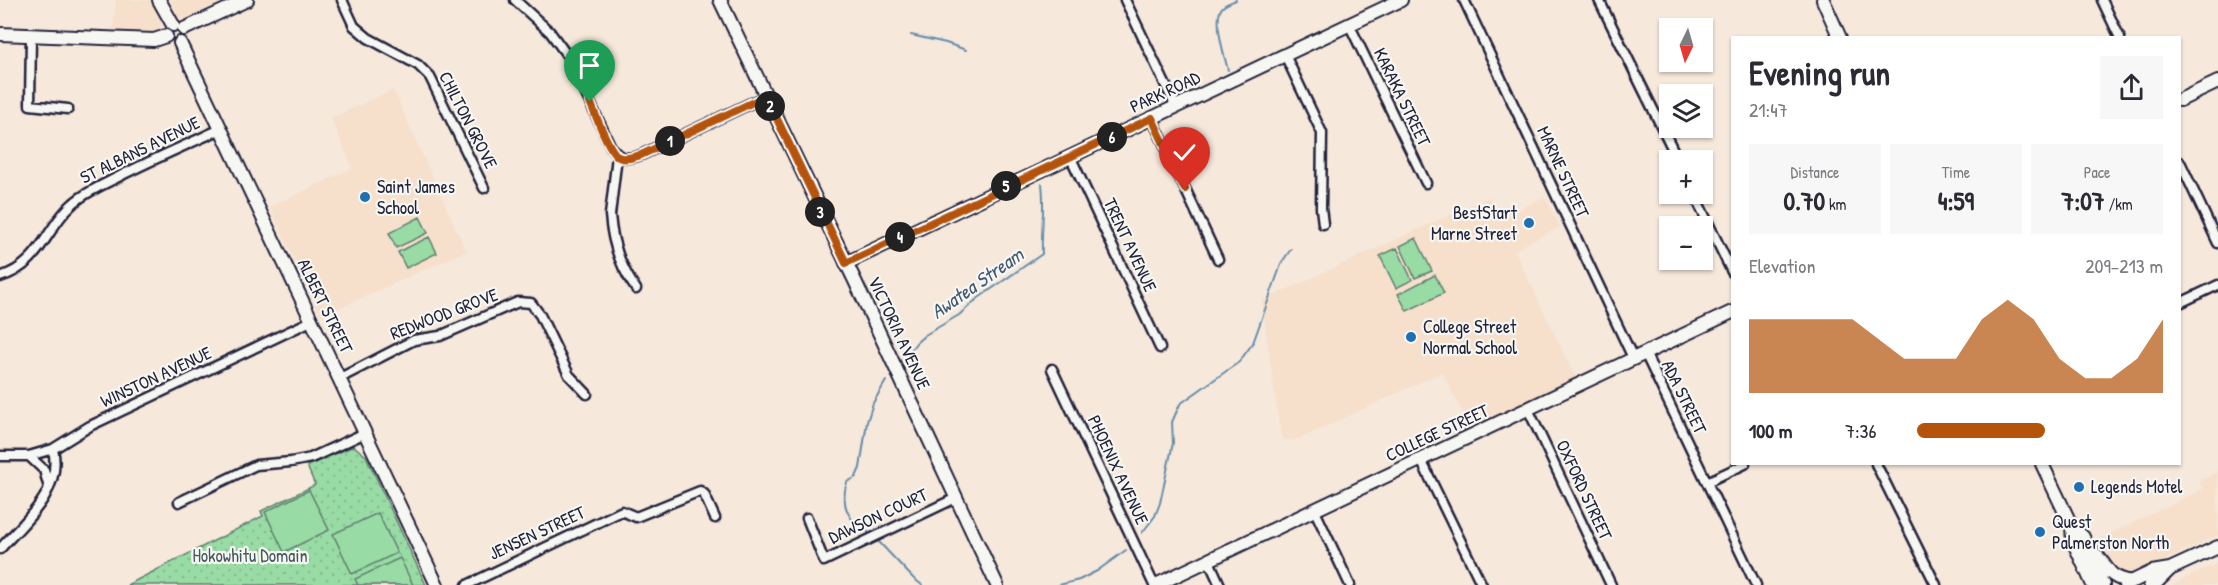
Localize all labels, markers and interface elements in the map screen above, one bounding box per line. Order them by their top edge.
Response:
north arrow [1659,18,1713,72]
map controls [1659,18,1713,270]
pin [564,40,615,102]
street label: KARAKA STREET [1368,43,1437,151]
icon: arrive [573,49,606,82]
text: Evening run [1749,51,1890,95]
button: share [2100,56,2163,119]
street label: PARK ROAD [1126,64,1204,119]
street label: CHILTON GROVE [433,67,504,173]
button: layers [1659,84,1713,138]
pin: 2 [755,91,785,121]
text: 2 [766,95,774,117]
text: 21:47 [1749,96,1788,123]
street label: ST ALBANS AVENUE [76,110,204,189]
pin: 6 [1097,122,1127,152]
street label: MARNE STREET [1531,122,1596,222]
pin: 1 [655,126,685,156]
text: 6 [1109,126,1115,148]
pin [1159,127,1210,189]
text: 1 [667,130,673,152]
icon: check [1168,136,1201,169]
button: + [1659,150,1713,204]
text: Distance [1791,161,1839,183]
text: Time [1942,161,1970,183]
text: Pace [2084,161,2110,183]
pin: 5 [991,171,1021,201]
place label: Saint James School [377,174,455,220]
text: 5 [1003,175,1009,197]
text: 0.70 [1784,183,1825,218]
text: 4:59 [1938,183,1974,218]
text: 7:07 [2061,183,2105,218]
marker: Saint James School [358,190,372,204]
text: km [1825,193,1846,215]
text: /km [2105,193,2133,215]
street label: TRENT AVENUE [1098,194,1163,296]
pin: 3 [805,197,835,227]
place label: BestStart Marne Street [1431,200,1518,246]
text: 3 [816,201,824,223]
marker: BestStart Marne Street [1522,216,1536,230]
button: − [1659,216,1713,270]
pin: 4 [885,222,915,252]
text: 4 [897,226,903,248]
water label: Awatea Stream [925,240,1030,324]
text: Elevation [1749,252,1815,279]
text: 209–213 m [2085,252,2163,279]
street label: ALBERT STREET [292,254,359,358]
street label: VICTORIA AVENUE [862,272,937,394]
street label: REDWOOD GROVE [386,282,501,346]
place label: College Street Normal School [1423,314,1517,360]
marker: College Street Normal School [1404,330,1418,344]
street label: WINSTON AVENUE [96,340,215,413]
street label: ADA STREET [1656,356,1713,438]
street label: COLLEGE STREET [1381,397,1493,467]
street label: PHOENIX AVENUE [1082,411,1155,529]
text: 100 m [1749,417,1792,444]
text: 7:36 [1845,417,1876,444]
street label: OXFORD STREET [1550,436,1619,544]
place label: Legends Motel [2091,474,2183,499]
marker: Legends Motel [2072,480,2086,494]
street label: DAWSON COURT [824,481,932,549]
street label: JENSEN STREET [485,499,589,566]
place label: Quest Palmerston North [2052,509,2169,555]
marker: Quest Palmerston North [2033,525,2047,539]
park label: Hokowhitu Domain [192,543,308,568]

